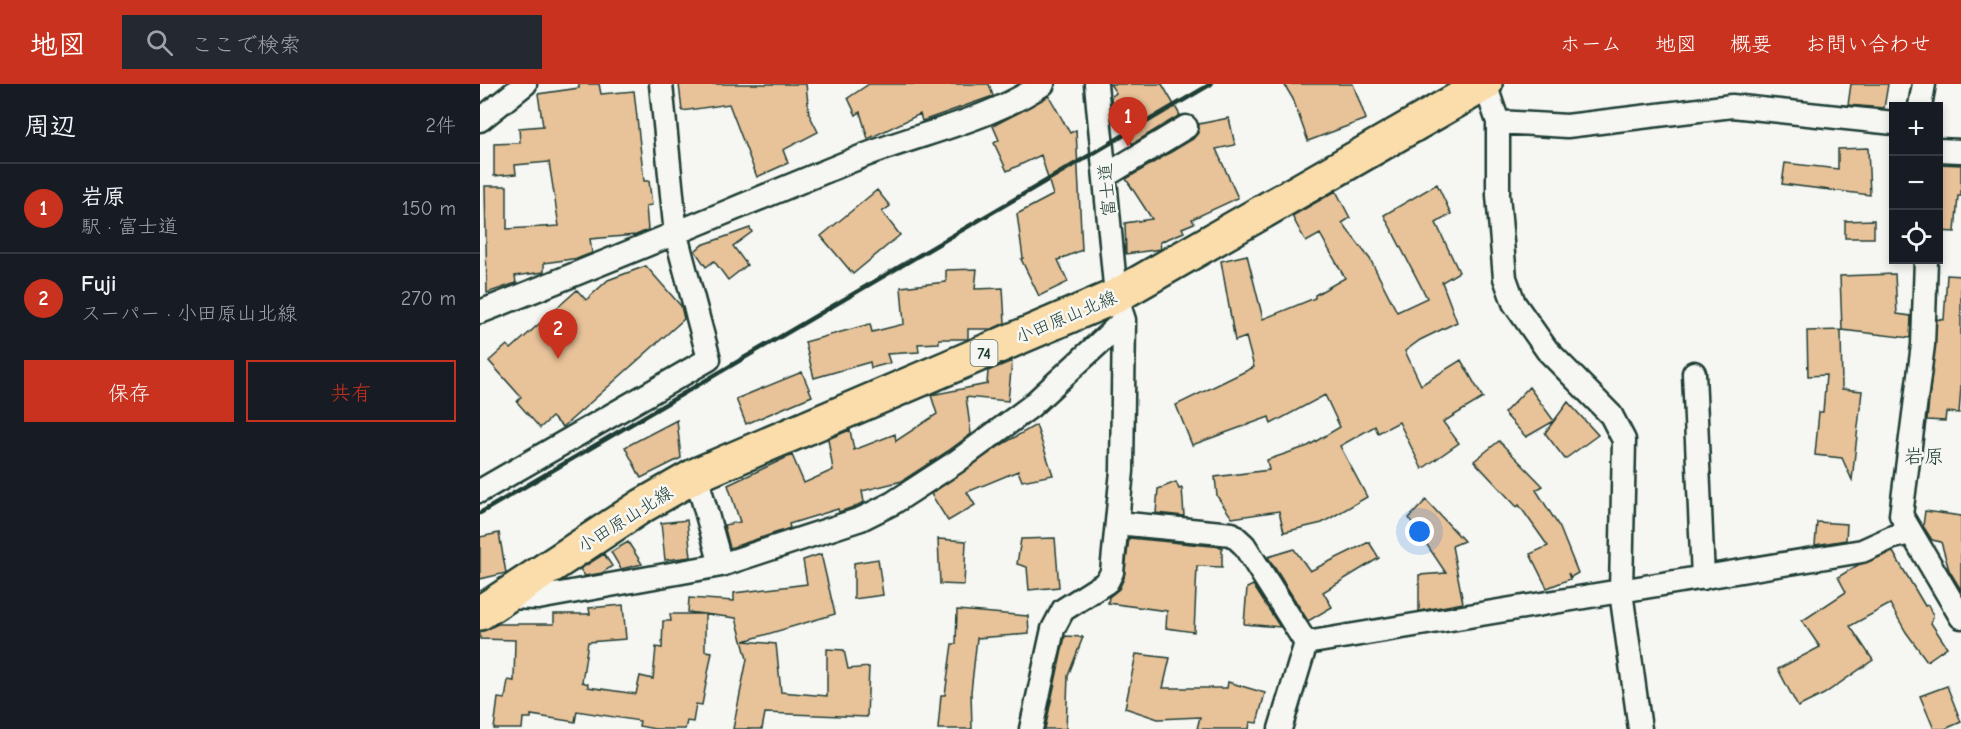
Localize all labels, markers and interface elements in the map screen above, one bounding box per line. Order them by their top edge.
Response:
search box [122,15,542,69]
icon: search [143,26,176,59]
text: 地図 [30,29,86,61]
text: ここで検索 [191,32,301,58]
text: ホーム [1560,32,1622,56]
text: 地図 [1655,32,1697,56]
text: 概要 [1730,32,1772,56]
text: お問い合わせ [1805,32,1931,56]
pin: 1 [1108,98,1148,147]
map controls [1889,102,1943,264]
button: + [1889,102,1943,156]
text: 周辺 [24,112,76,142]
text: 2件 [426,114,456,137]
button: − [1889,156,1943,210]
street label: 富士道 [1095,162,1120,218]
text: 岩原 [81,184,125,210]
text: 1 [40,197,47,220]
text: 150 m [402,197,456,220]
button: locate [1889,210,1943,264]
text: 駅 · 富士道 [81,215,178,238]
text: Fuji [81,271,116,297]
text: 2 [39,287,48,310]
text: 270 m [401,287,456,310]
street label: 小田原山北線 [1012,287,1120,348]
text: スーパー · 小田原山北線 [81,302,297,325]
pin: 2 [538,310,578,359]
road number: 74 [970,340,998,366]
button: 保存 [24,360,234,422]
button: 共有 [246,360,456,422]
district label: 岩原 [1904,445,1944,468]
street label: 小田原山北線 [574,482,677,557]
your location [1405,517,1434,546]

